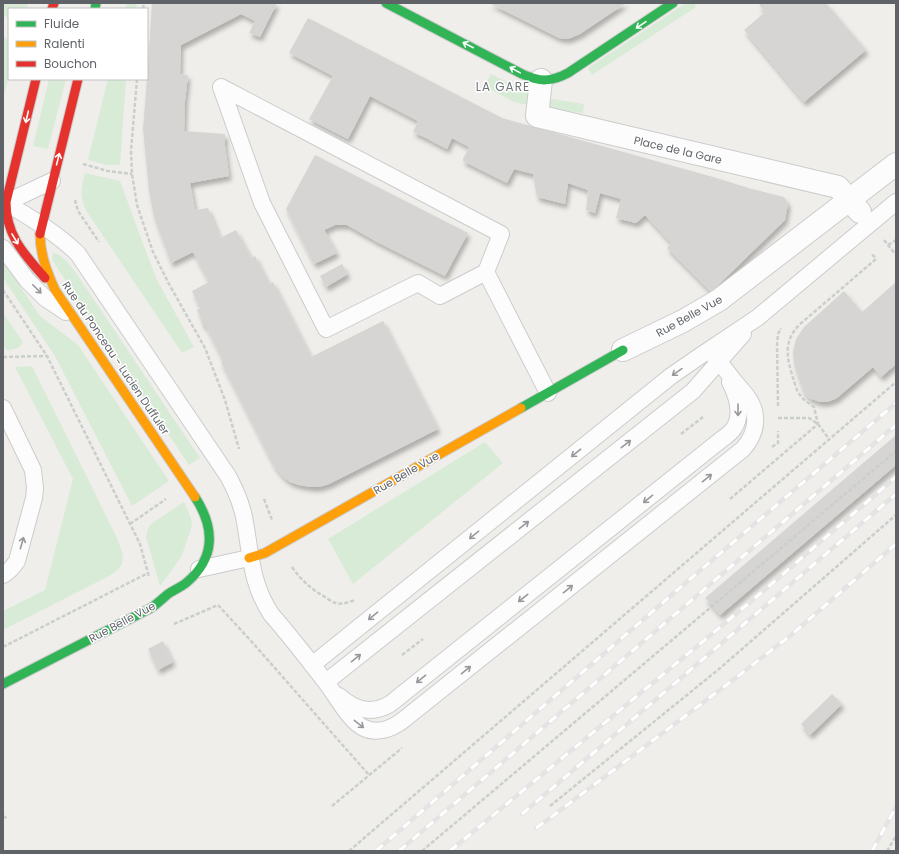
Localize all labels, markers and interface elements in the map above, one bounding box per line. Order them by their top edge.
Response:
legend [8,8,148,80]
text: Fluide [44,15,79,32]
one-way arrow [636,21,647,29]
text: Ralenti [44,35,85,52]
one-way arrow [462,41,474,48]
text: Bouchon [44,55,97,72]
one-way arrow [510,65,522,73]
district label: LA GARE [476,78,530,95]
one-way arrow [23,110,30,123]
street label: Place de la Gare [632,132,724,168]
one-way arrow [54,153,62,166]
one-way arrow [12,233,20,245]
street label: Rue du Ponceau - Lucien Duffuler [58,278,174,438]
one-way arrow [32,284,42,294]
street label: Rue Belle Vue [653,291,725,341]
one-way arrow [672,368,683,376]
one-way arrow [734,403,742,416]
one-way arrow [621,440,632,449]
street label: Rue Belle Vue [370,448,442,498]
one-way arrow [570,449,581,458]
one-way arrow [701,473,712,482]
one-way arrow [642,494,653,503]
one-way arrow [519,521,530,529]
one-way arrow [469,530,480,539]
one-way arrow [19,536,26,549]
one-way arrow [562,585,573,593]
one-way arrow [518,594,529,602]
street label: Rue Belle Vue [86,598,158,646]
one-way arrow [368,612,379,621]
one-way arrow [351,654,362,662]
one-way arrow [461,666,472,675]
one-way arrow [416,675,427,683]
one-way arrow [353,719,364,728]

